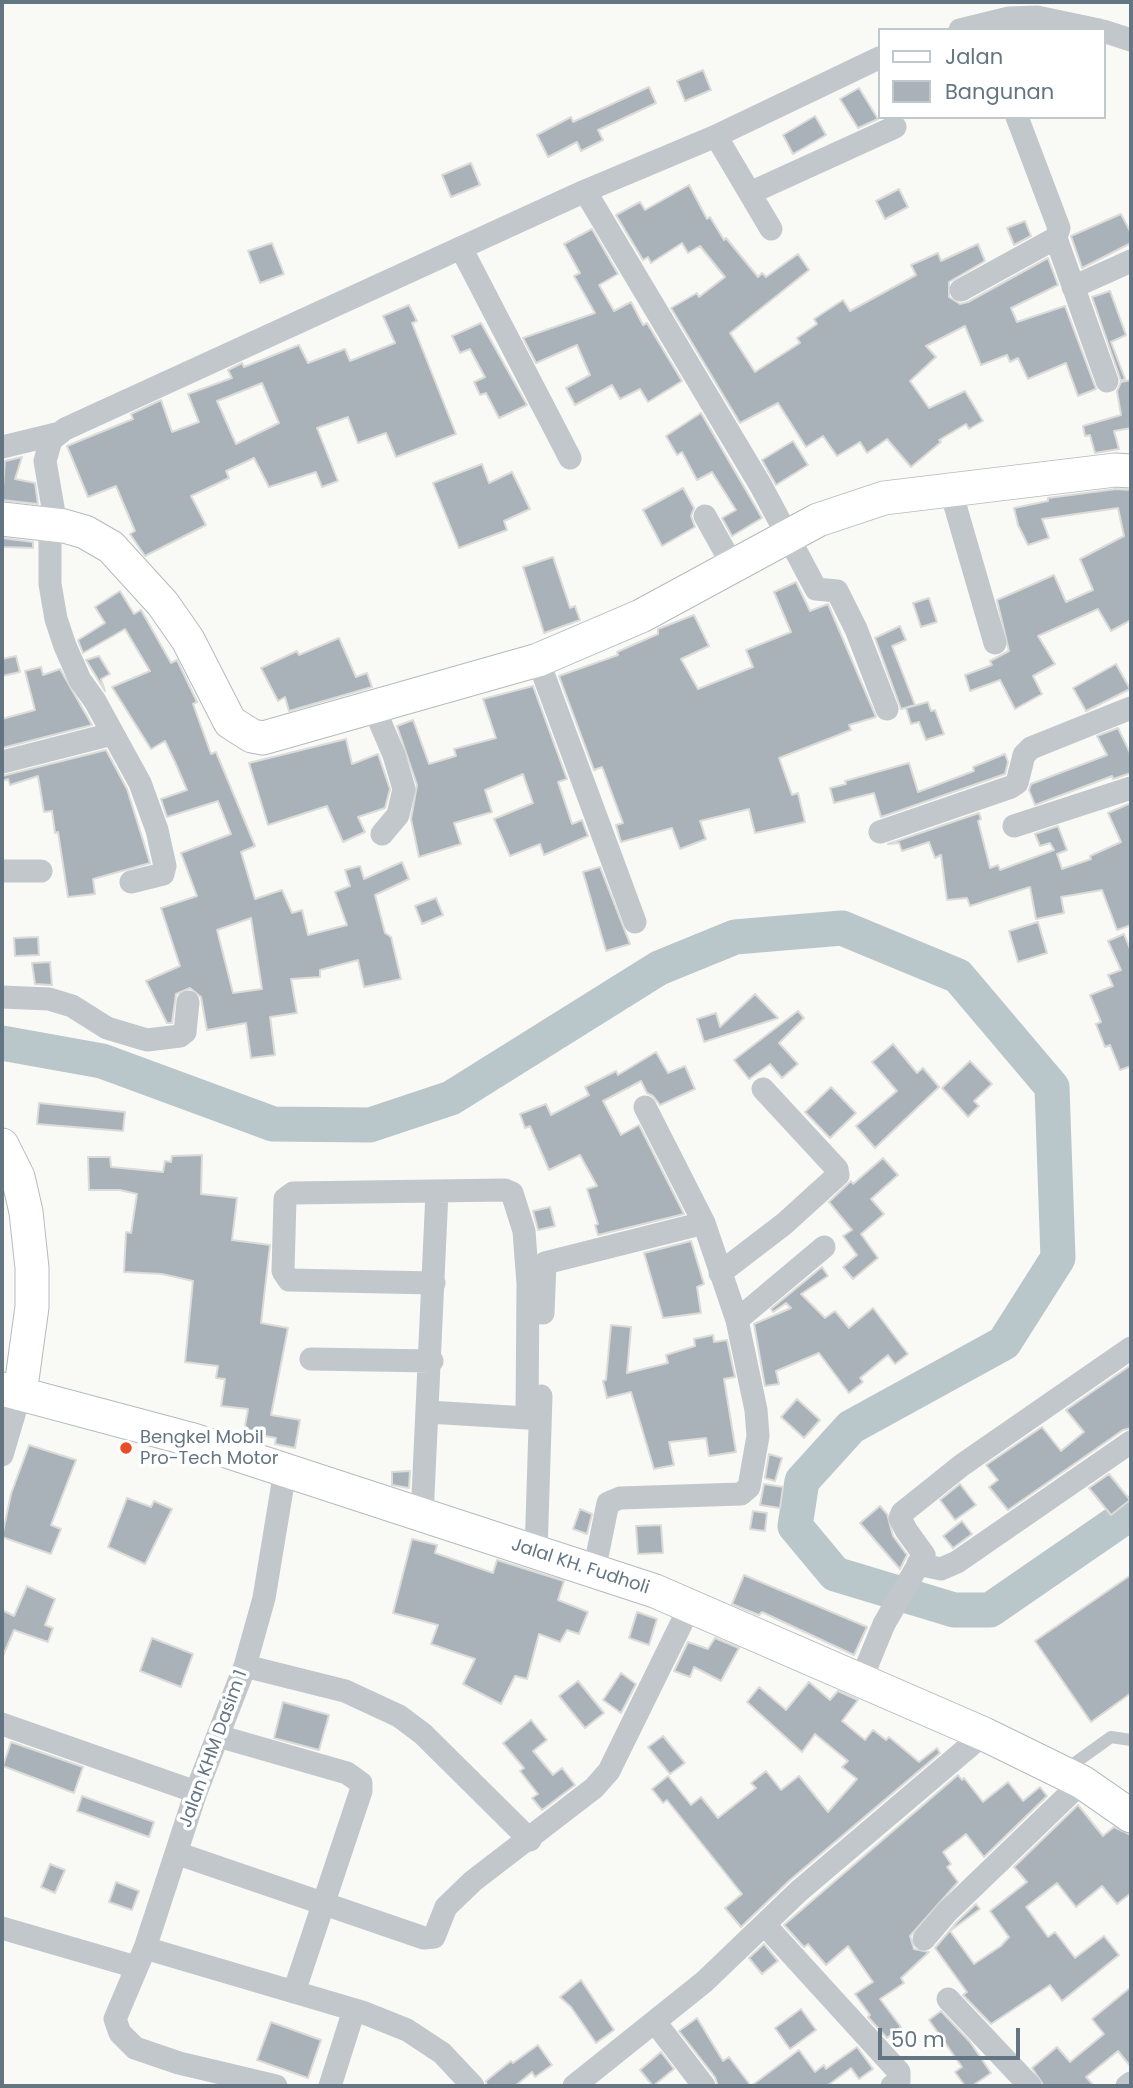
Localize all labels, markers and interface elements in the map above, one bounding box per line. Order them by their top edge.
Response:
legend [878,28,1105,119]
text: Jalan [945,42,1003,71]
text: Bangunan [945,77,1054,106]
place label: Bengkel Mobil Pro-Tech Motor [140,1427,279,1470]
marker: Bengkel Mobil Pro-Tech Motor [118,1440,134,1456]
street label: Jalal KH. Fudholi [508,1534,652,1600]
street label: Jalan KHM Dasim 1 [175,1667,253,1831]
scale bar [881,2014,1023,2058]
text: 50 m [891,2025,945,2054]

